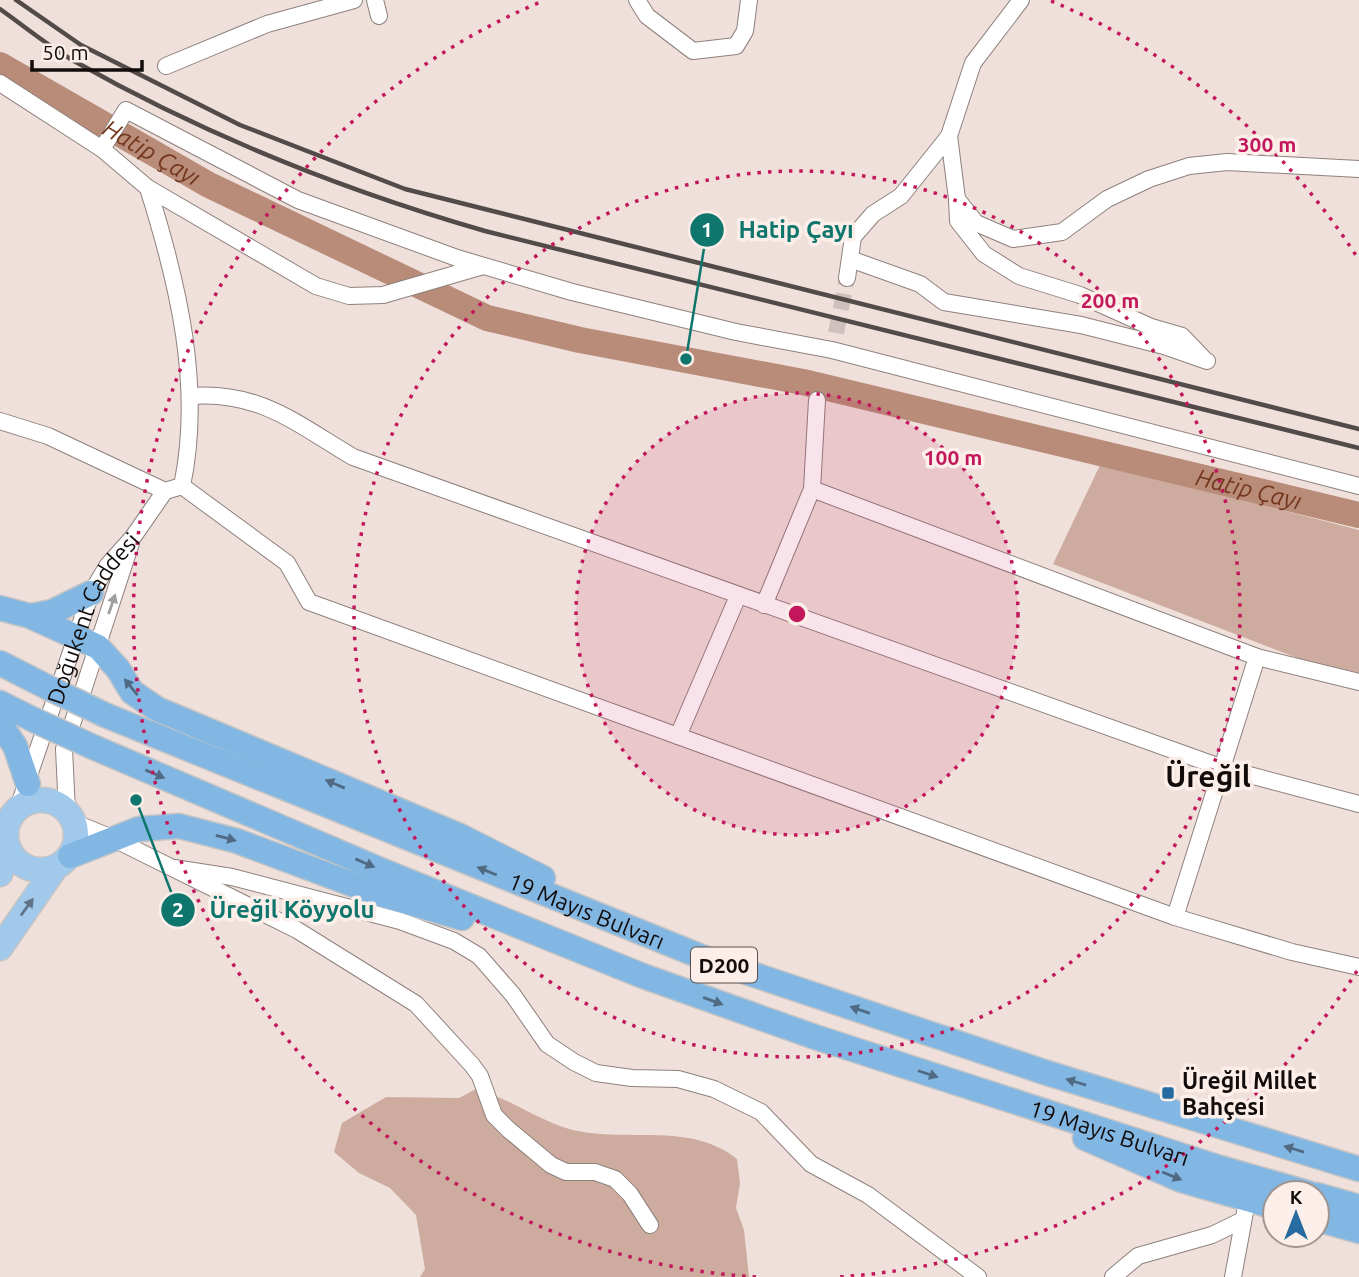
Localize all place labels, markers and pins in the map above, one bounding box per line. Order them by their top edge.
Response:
callout: Hatip Çayı [689,207,868,252]
centre of rings [785,602,809,626]
callout: Üreğil Köyyolu [161,887,388,932]
place label: Üreğil Millet Bahçesi [1182,1066,1317,1120]
marker: Üreğil Millet Bahçesi [1160,1085,1176,1101]

